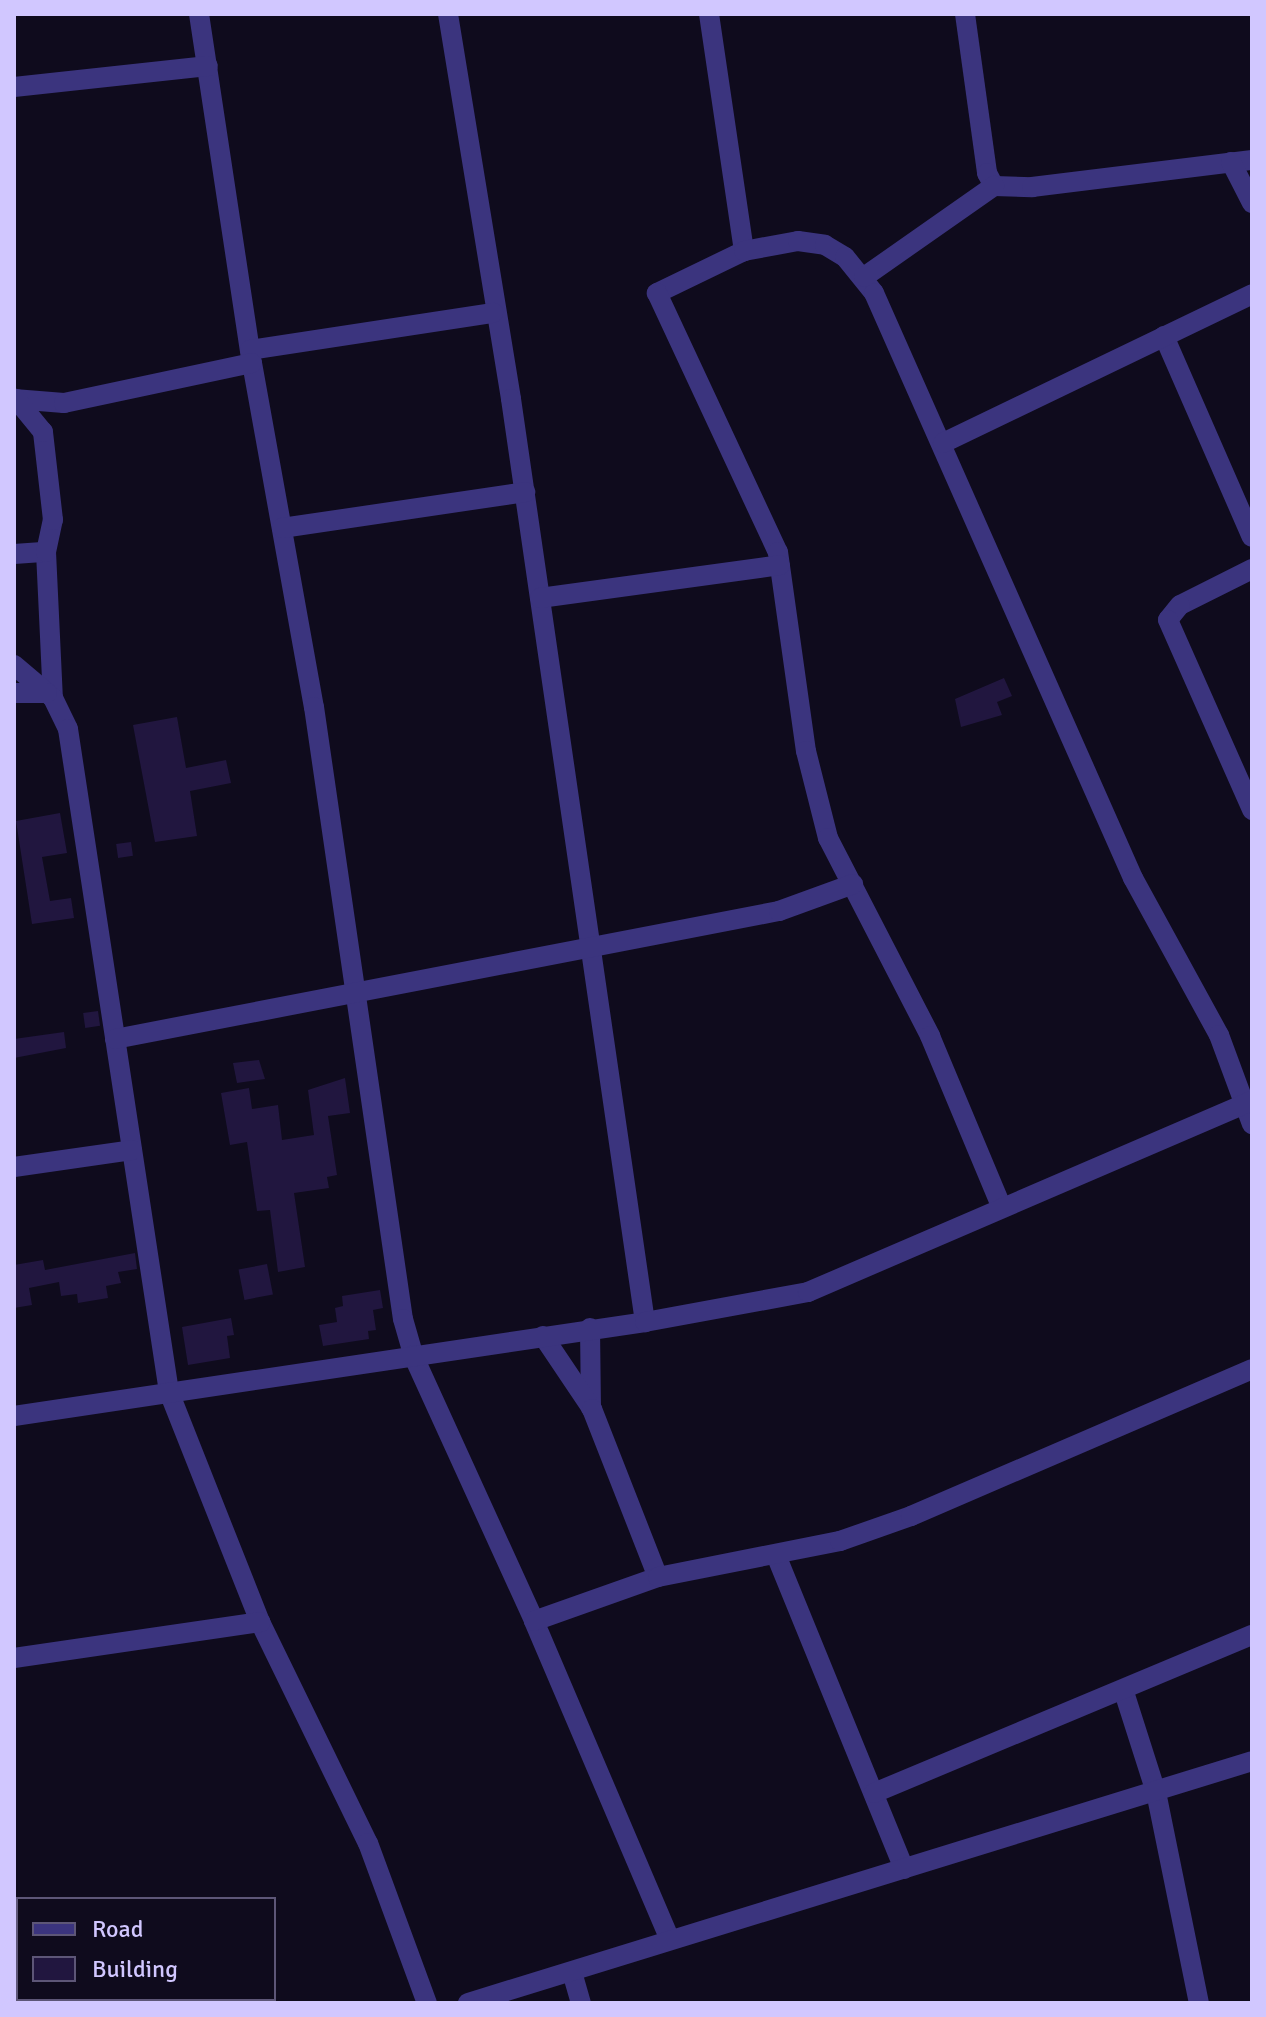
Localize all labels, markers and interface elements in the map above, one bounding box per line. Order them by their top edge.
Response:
legend [16,1897,276,2001]
text: Road [92,1914,143,1944]
text: Building [92,1954,178,1984]

